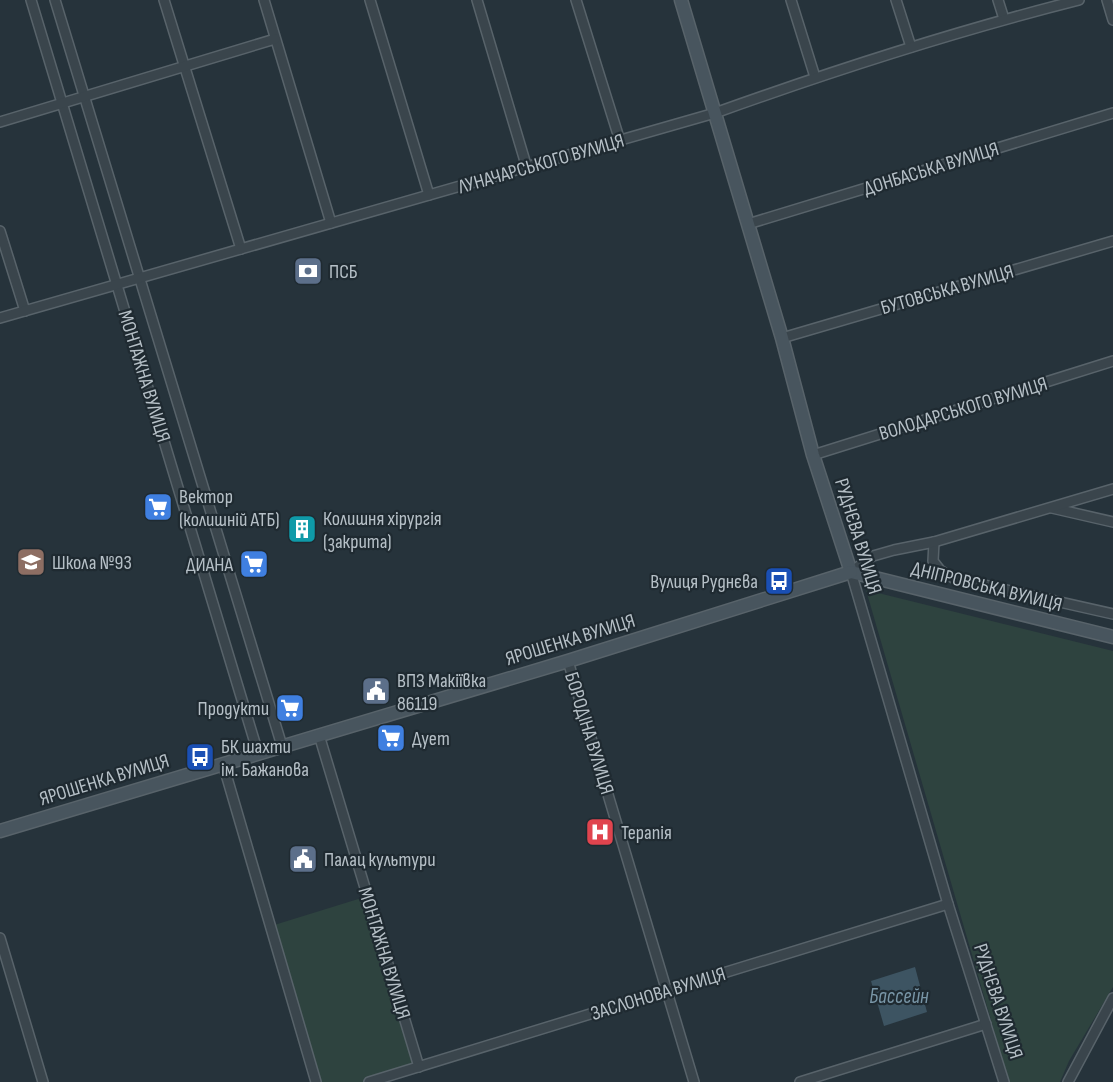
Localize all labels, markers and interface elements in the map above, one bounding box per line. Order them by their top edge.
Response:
street label: ЛУНАЧАРСЬКОГО ВУЛИЦЯ [455,129,627,199]
street label: ДОНБАСЬКА ВУЛИЦЯ [861,137,1002,201]
bank icon: ПСБ [292,255,324,287]
place label: ПСБ [329,260,358,284]
street label: БУТОВСЬКА ВУЛИЦЯ [878,260,1016,320]
street label: МОНТАЖНА ВУЛИЦЯ [113,307,176,445]
street label: ВОЛОДАРСЬКОГО ВУЛИЦЯ [876,372,1050,446]
street label: РУДНЄВА ВУЛИЦЯ [829,476,887,597]
place label: Вектор (колишній АТБ) [179,485,280,532]
supermarket icon: Вектор (колишній АТБ) [142,491,174,523]
place label: Колишня хірургія (закрита) [323,507,442,554]
building icon: Колишня хірургія (закрита) [286,513,318,545]
school or university icon: Школа №93 [15,546,47,578]
supermarket icon: ДИАНА [238,548,270,580]
place label: Школа №93 [52,551,132,575]
place label: ДИАНА [186,553,233,577]
street label: ДНІПРОВСЬКА ВУЛИЦЯ [909,557,1065,617]
bus stop icon: Вулиця Руднєва [763,565,795,597]
place label: Вулиця Руднєва [650,570,758,594]
street label: ЯРОШЕНКА ВУЛИЦЯ [502,609,638,671]
place label: ВПЗ Макіївка 86119 [397,669,486,716]
street label: БОРОДІНА ВУЛИЦЯ [559,669,619,797]
public building icon: ВПЗ Макіївка 86119 [360,675,392,707]
supermarket icon: Продукти [274,692,306,724]
place label: Продукти [198,697,269,721]
supermarket icon: Дует [375,722,407,754]
place label: Дует [412,727,450,751]
place label: БК шахти ім. Бажанова [221,735,309,782]
bus stop icon: БК шахти ім. Бажанова [184,741,216,773]
street label: ЯРОШЕНКА ВУЛИЦЯ [36,749,172,811]
hospital icon: Терапія [584,816,616,848]
place label: Терапія [621,821,672,845]
public building icon: Палац культури [287,843,319,875]
place label: Палац культури [324,848,436,872]
street label: МОНТАЖНА ВУЛИЦЯ [353,884,416,1022]
street label: РУДНЄВА ВУЛИЦЯ [968,941,1028,1062]
street label: ЗАСЛОНОВА ВУЛИЦЯ [588,962,729,1026]
water label: Бассейн [869,984,929,1009]

